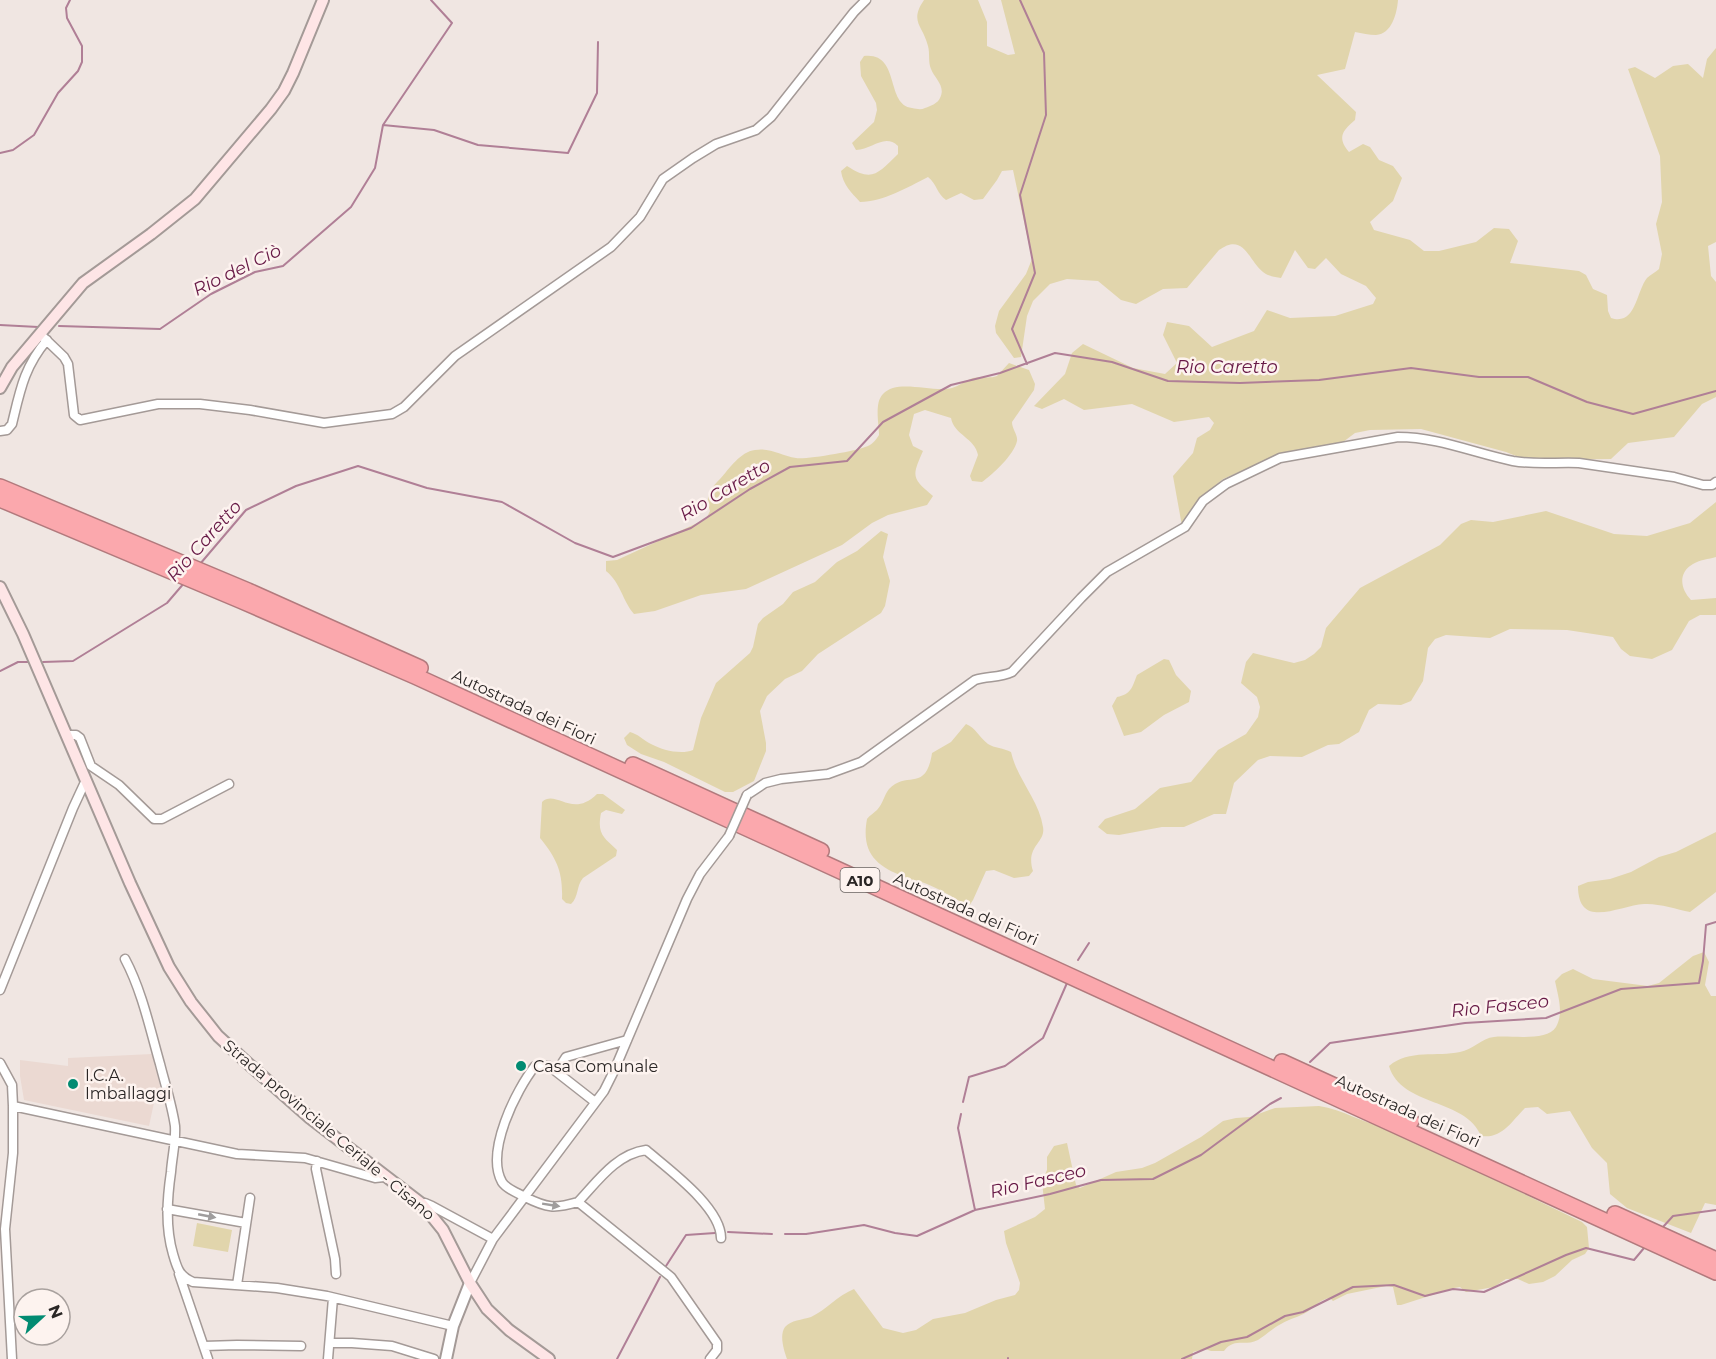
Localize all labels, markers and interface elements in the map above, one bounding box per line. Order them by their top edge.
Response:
water label: Rio del Ciò [189,239,285,301]
water label: Rio Caretto [1176,356,1278,378]
water label: Rio Caretto [676,454,774,526]
water label: Rio Caretto [162,496,246,586]
street label: Autostrada dei Fiori [449,665,599,749]
road number: A10 [840,868,880,892]
street label: Autostrada dei Fiori [891,869,1041,949]
water label: Rio Fasceo [1450,990,1550,1022]
street label: Strada provinciale Ceriale - Cisano [219,1036,439,1224]
place label: Casa Comunale [533,1057,658,1076]
marker: Casa Comunale [514,1059,528,1073]
place label: I.C.A. Imballaggi [85,1066,171,1103]
street label: Autostrada dei Fiori [1333,1071,1483,1151]
marker: I.C.A. Imballaggi [66,1077,80,1091]
water label: Rio Fasceo [988,1159,1088,1203]
one-way arrow [541,1201,560,1210]
one-way arrow [197,1212,216,1221]
north arrow [12,1287,72,1347]
text: N [44,1302,67,1321]

